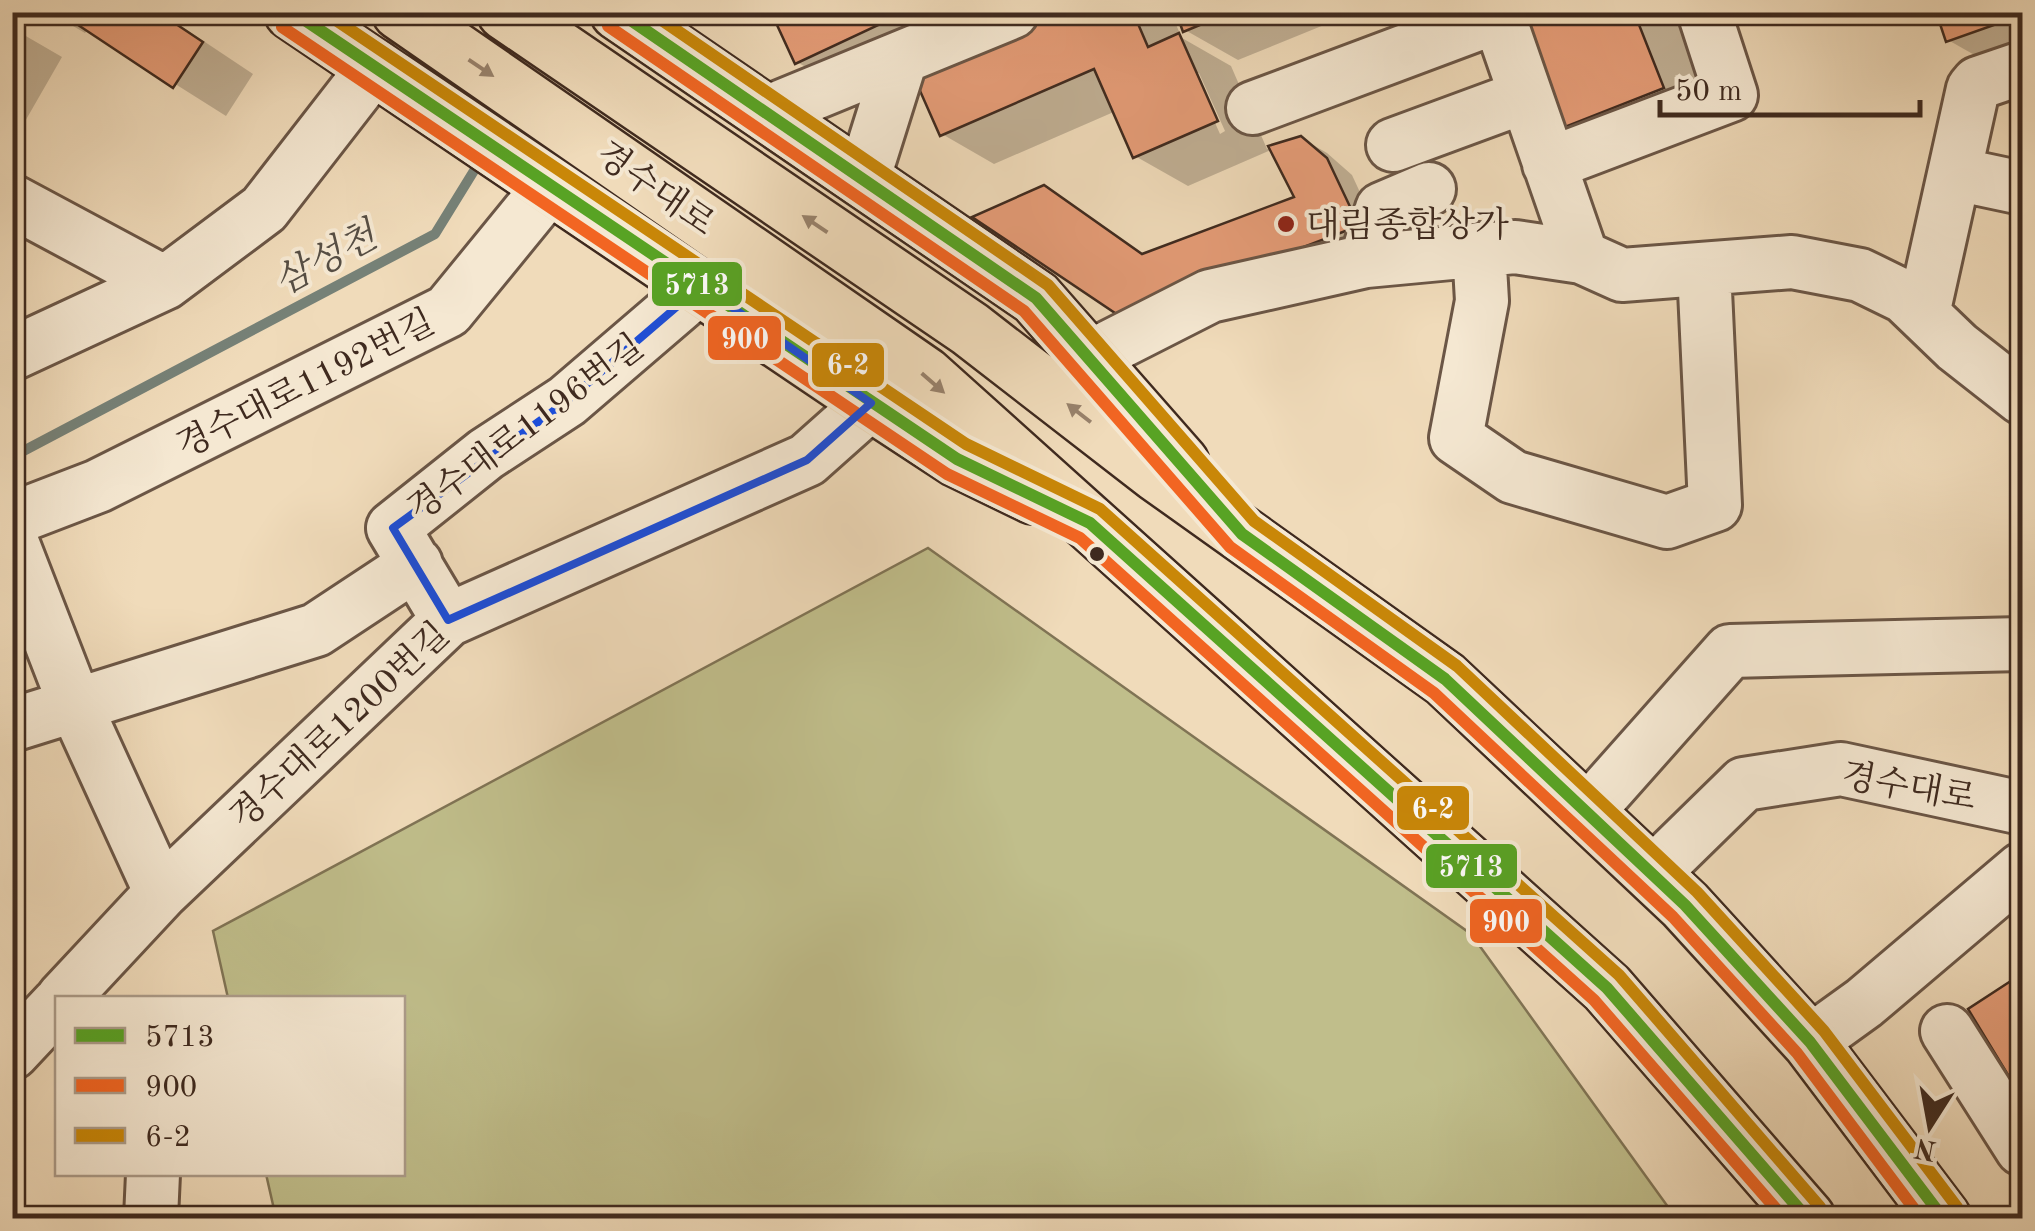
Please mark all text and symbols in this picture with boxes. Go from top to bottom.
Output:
scale bar [1660,55,1920,117]
one-way arrow [467,58,494,76]
text: 50 m [1675,77,1742,107]
street label: 경수대로 [589,134,722,243]
place label: 대림종합상가 [1306,205,1509,244]
water label: 삼성천 [267,213,386,303]
marker: 대림종합상가 [1275,213,1297,235]
one-way arrow [802,215,829,234]
line badge: 5713 [650,260,744,308]
text: 5713 [665,273,729,301]
street label: 경수대로1192번길 [170,302,441,465]
line badge: 900 [706,314,783,362]
street label: 경수대로1196번길 [401,327,650,528]
text: 900 [721,327,769,355]
line badge: 6-2 [810,341,886,389]
text: 6-2 [827,353,869,381]
one-way arrow [920,372,945,394]
one-way arrow [1066,404,1092,424]
unlabelled marker [1087,544,1107,564]
street label: 경수대로1200번길 [223,615,457,836]
street label: 경수대로 [1839,757,1979,817]
line badge: 6-2 [1395,784,1471,832]
text: 6-2 [1412,797,1454,825]
line badge: 5713 [1424,842,1519,890]
text: 5713 [1439,855,1503,883]
line badge: 900 [1468,897,1544,945]
text: 900 [1482,910,1530,938]
legend [55,996,405,1176]
text: 5713 [145,1023,215,1053]
text: 900 [145,1073,197,1103]
north arrow [1880,1076,1980,1176]
text: 6-2 [145,1123,191,1153]
text: N [1912,1132,1939,1163]

